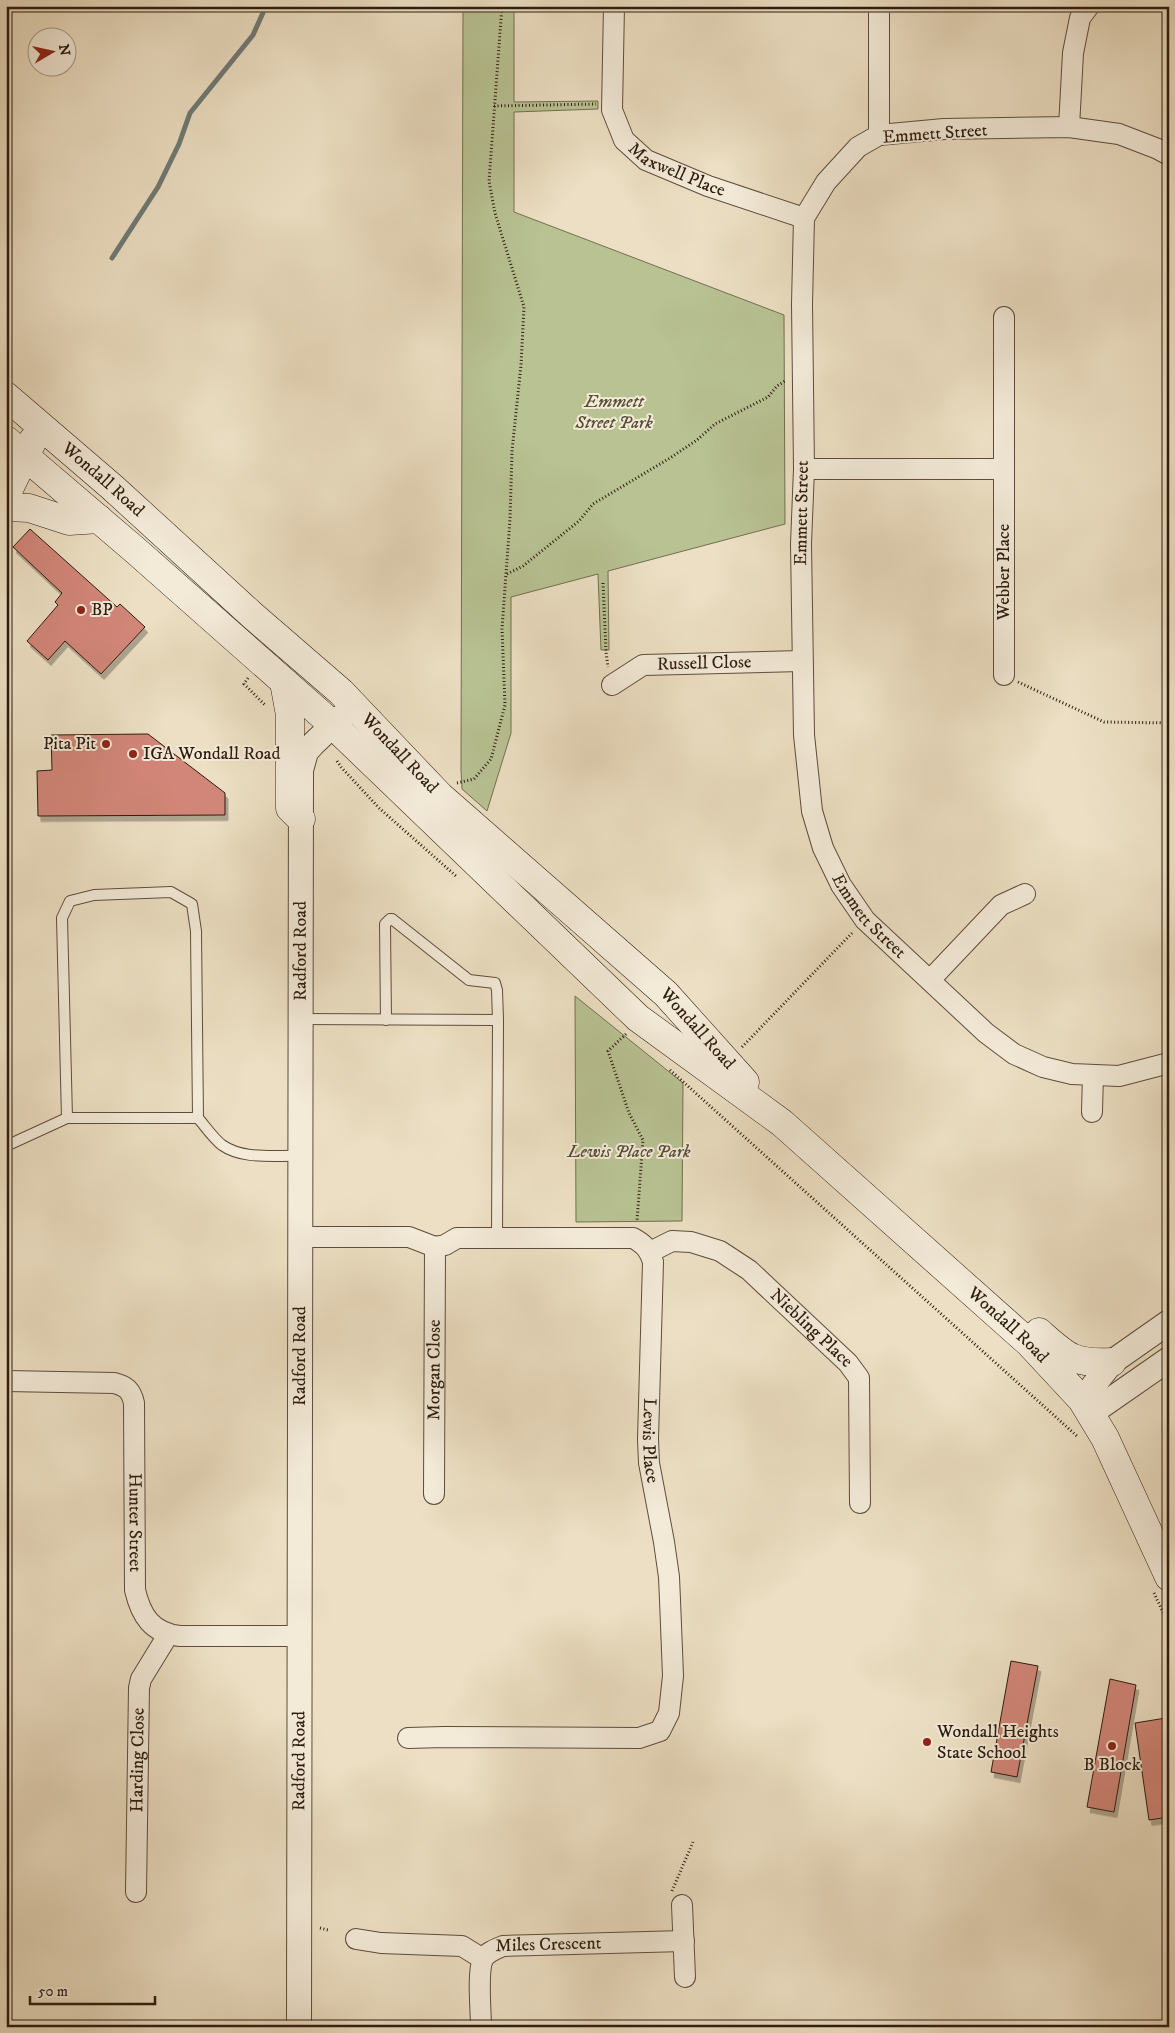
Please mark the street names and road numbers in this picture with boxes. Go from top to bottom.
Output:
street label: Emmett Street [882,119,988,149]
street label: Maxwell Place [623,138,728,202]
street label: Wondall Road [56,437,149,522]
street label: Emmett Street [790,460,814,566]
street label: Webber Place [993,524,1015,621]
street label: Russell Close [657,651,752,676]
street label: Wondall Road [356,708,443,798]
street label: Emmett Street [826,870,911,964]
street label: Radford Road [290,901,312,1001]
street label: Wondall Road [654,983,740,1074]
street label: Wondall Road [962,1282,1053,1368]
street label: Niebling Place [765,1284,857,1373]
street label: Radford Road [289,1306,311,1406]
street label: Morgan Close [423,1320,446,1420]
street label: Lewis Place [637,1398,664,1485]
street label: Hunter Street [123,1473,146,1573]
street label: Harding Close [126,1708,150,1812]
street label: Radford Road [288,1711,311,1811]
street label: Miles Crescent [495,1932,602,1957]

